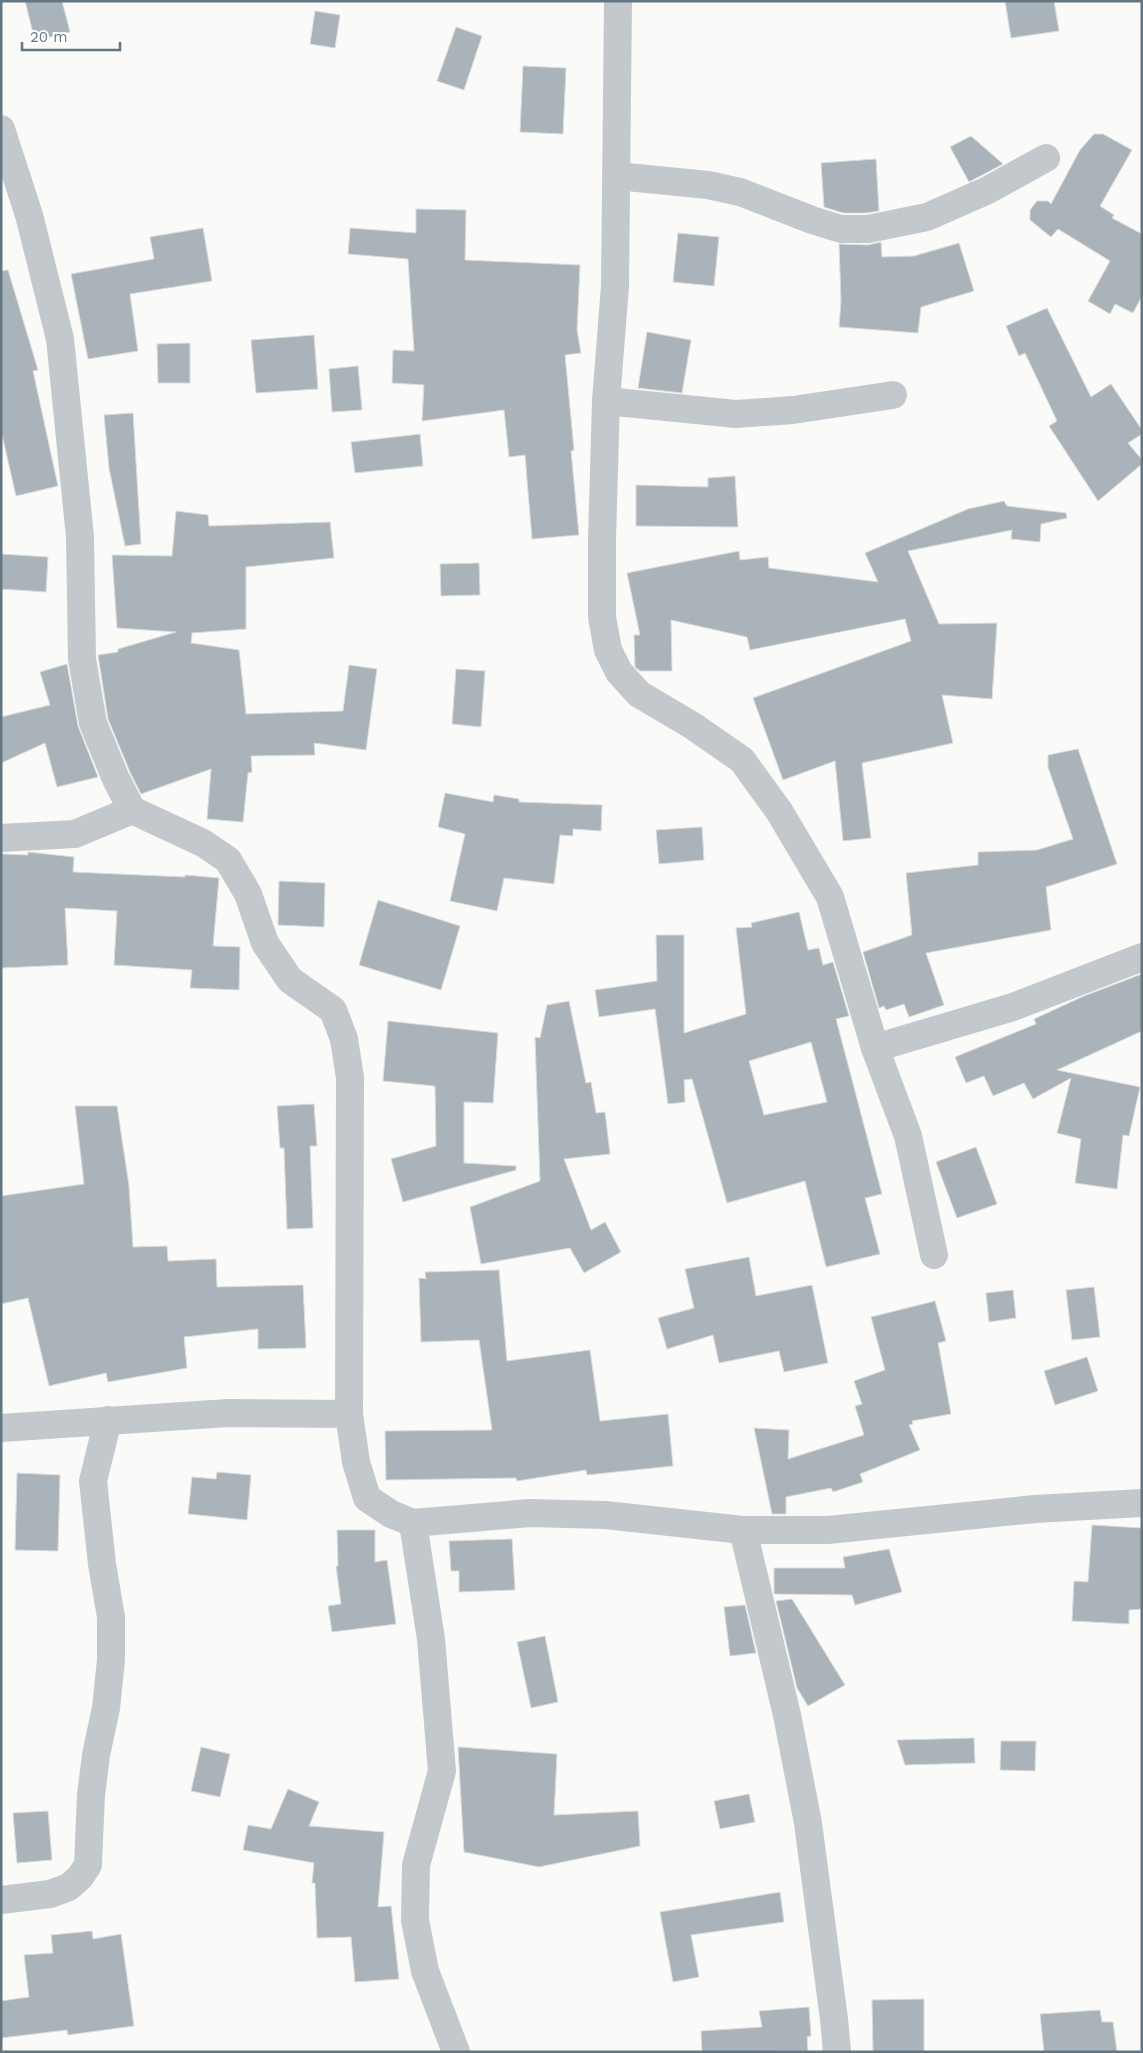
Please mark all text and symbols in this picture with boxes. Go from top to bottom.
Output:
scale bar [22,20,120,52]
text: 20 m [30,28,68,46]

